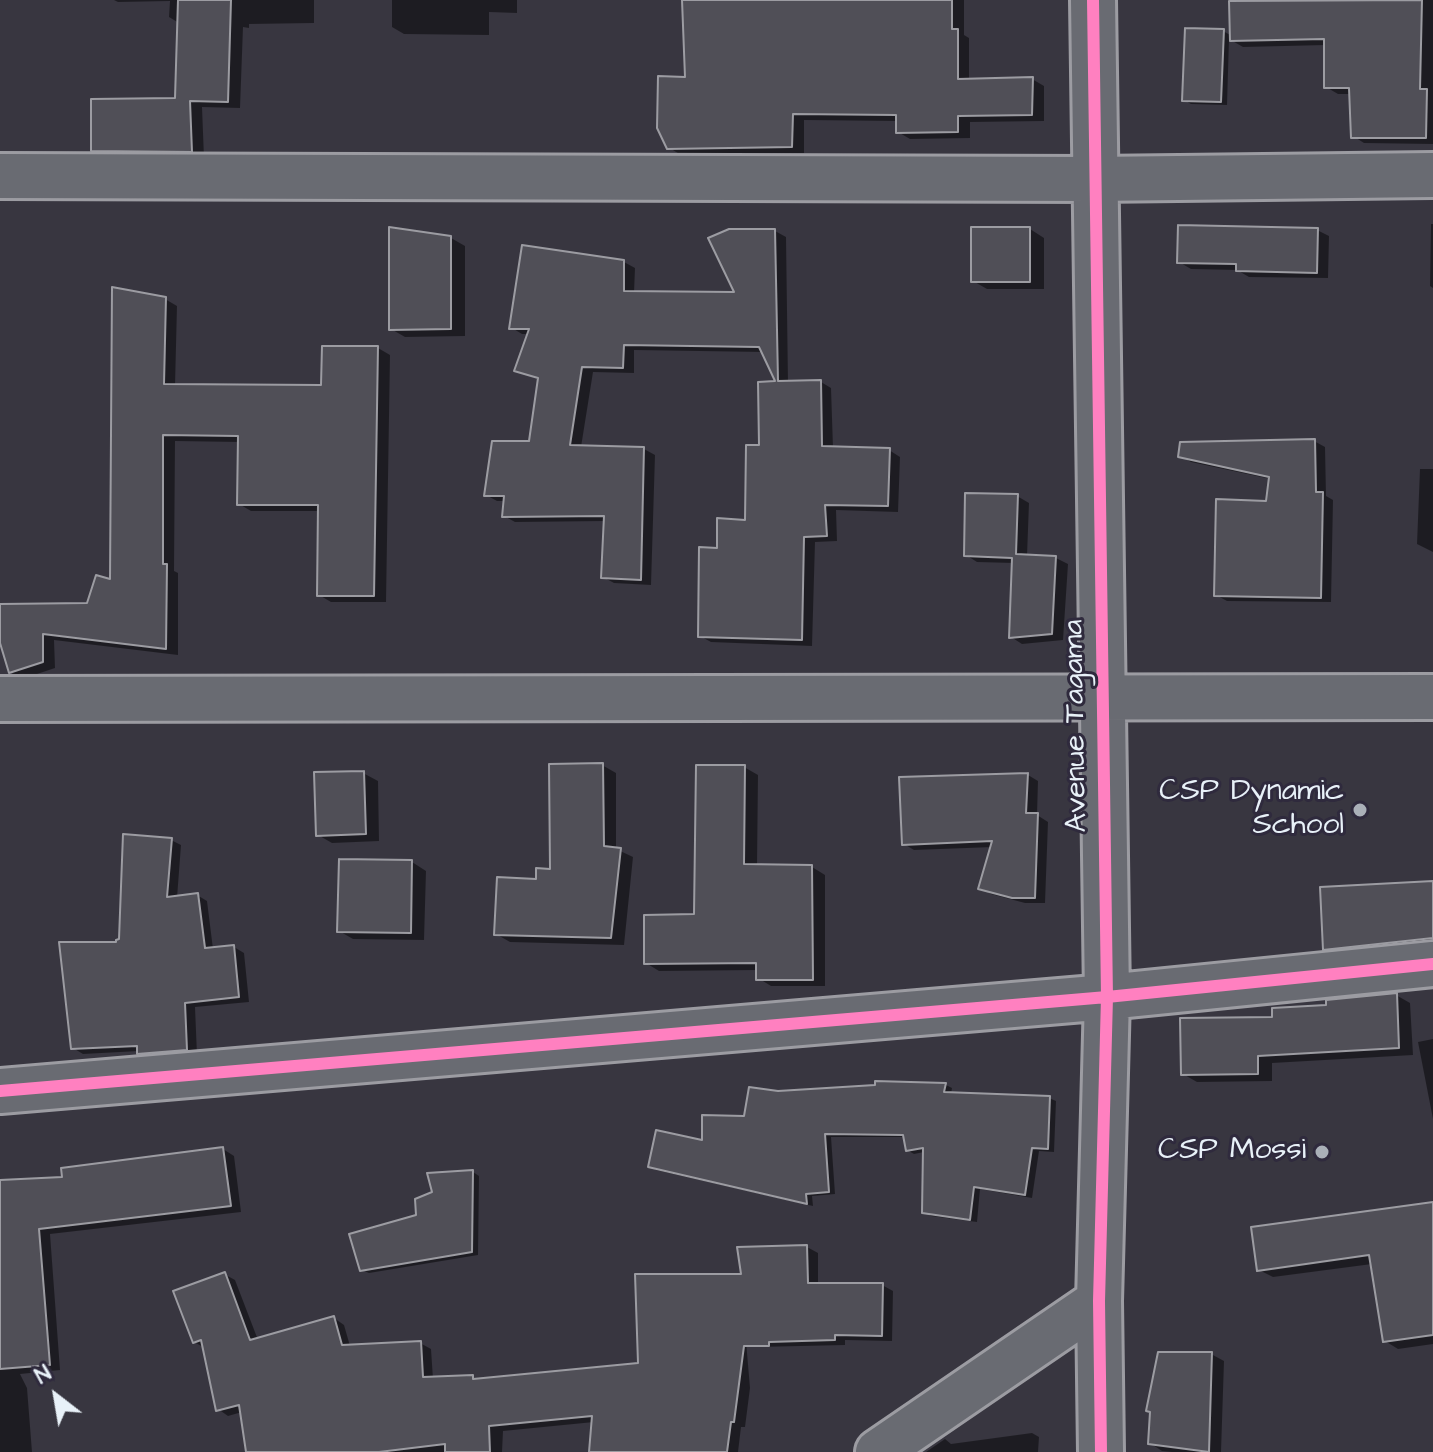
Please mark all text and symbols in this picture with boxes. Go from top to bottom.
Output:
street label: Avenue Tagama [1057,619,1097,833]
place label: CSP Dynamic School [1159,775,1344,846]
marker: CSP Dynamic School [1351,801,1369,819]
place label: CSP Mossi [1158,1134,1306,1170]
marker: CSP Mossi [1313,1143,1331,1161]
north arrow [16,1356,96,1436]
text: N [29,1358,57,1392]

